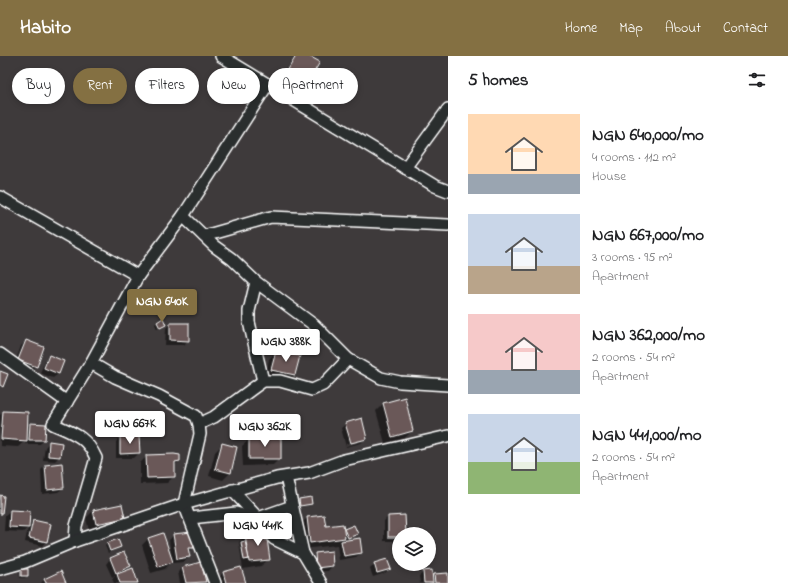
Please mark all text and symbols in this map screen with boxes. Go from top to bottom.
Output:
text: Habito [20,15,71,42]
text: Home [565,18,597,39]
text: Map [619,18,643,39]
text: About [665,18,701,39]
text: Contact [723,18,768,39]
chip: Buy [12,68,65,104]
chip: Rent [73,68,127,104]
chip: Filters [135,68,199,104]
chip: New [207,68,260,104]
chip: Apartment [268,68,358,104]
text: 5 homes [468,68,528,93]
icon: filters [746,69,768,91]
text: NGN 640,000/mo [592,123,704,148]
icon: home [500,130,548,178]
text: 4 rooms · 112 m² [592,148,676,167]
text: House [592,167,626,186]
text: NGN 667,000/mo [592,223,704,248]
icon: home [500,230,548,278]
text: 3 rooms · 95 m² [592,248,673,267]
text: Apartment [592,267,649,286]
pin: NGN 640K [121,289,203,323]
text: NGN 640K [136,292,188,311]
text: NGN 362,000/mo [592,323,705,348]
pin: NGN 388K [245,329,327,363]
icon: home [500,330,548,378]
text: NGN 388K [261,332,311,351]
text: 2 rooms · 54 m² [592,348,675,367]
text: Apartment [592,367,649,386]
pin: NGN 667K [89,411,171,445]
text: NGN 667K [104,414,156,433]
pin: NGN 362K [224,414,306,448]
text: NGN 362K [239,417,291,436]
text: NGN 441,000/mo [592,423,702,448]
icon: home [500,430,548,478]
text: 2 rooms · 54 m² [592,448,675,467]
text: Apartment [592,467,649,486]
pin: NGN 441K [217,513,299,547]
text: NGN 441K [233,516,283,535]
map controls [392,527,436,571]
button: layers [392,527,436,571]

